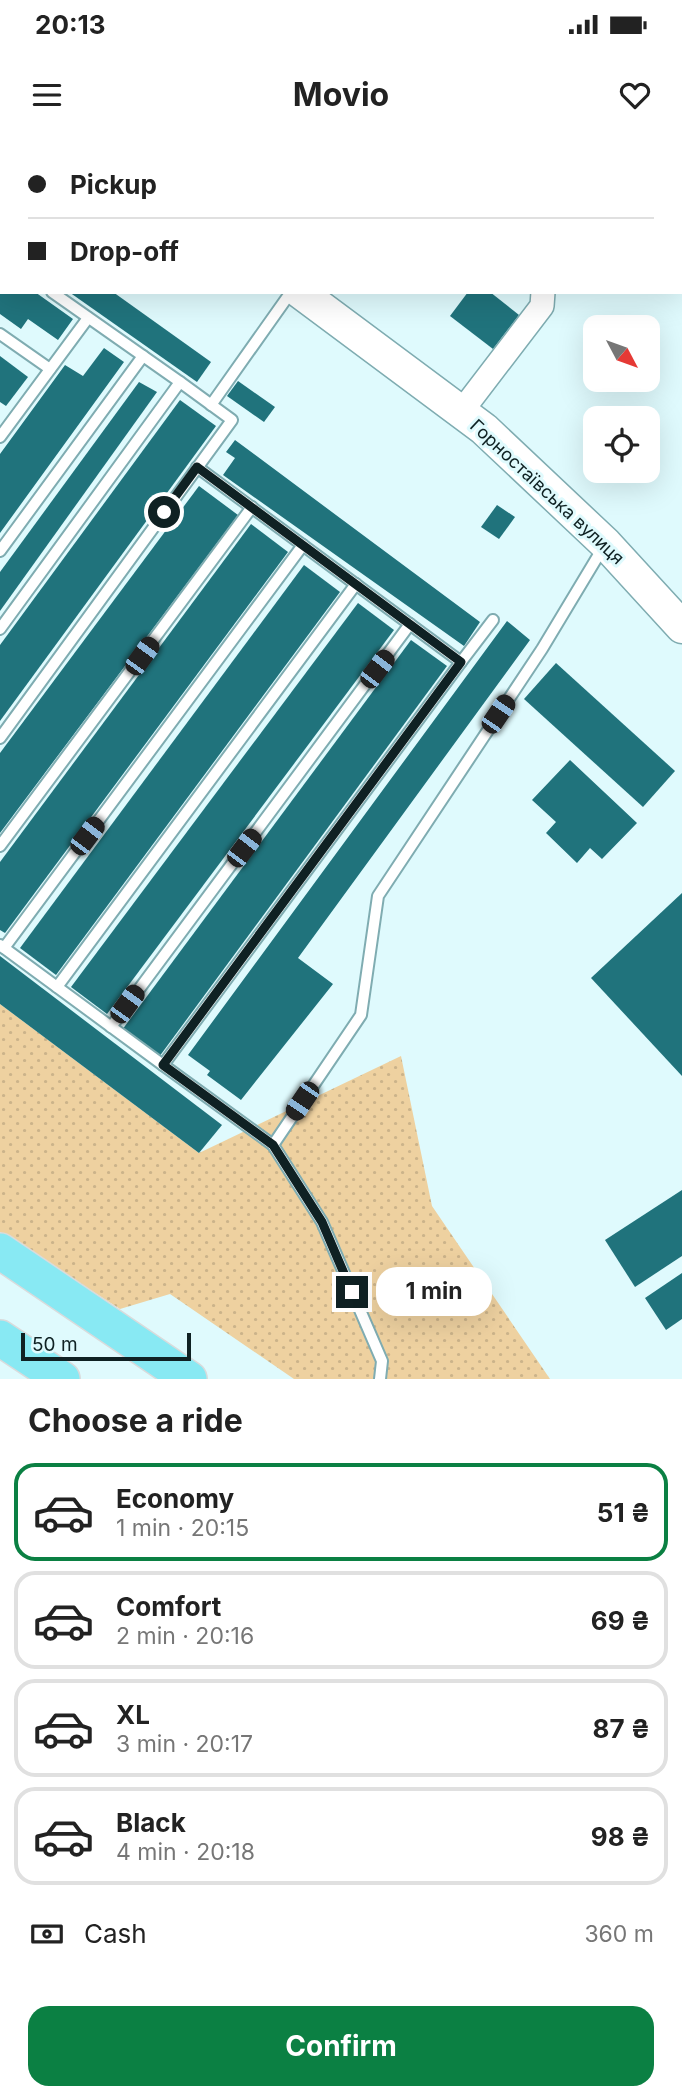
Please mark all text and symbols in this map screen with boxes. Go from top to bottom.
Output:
text: 20:13 [35,9,106,40]
text: Movio [293,75,389,114]
icon: menu [28,76,66,114]
icon: heart [616,76,654,114]
text: Pickup [70,169,157,200]
text: Drop-off [70,236,179,267]
north arrow [583,315,660,392]
map controls [583,315,660,483]
button: locate [583,406,660,483]
street label: Горностаївська вулиця [466,415,629,568]
route start [148,496,180,528]
car [122,633,163,679]
car [356,646,399,692]
car [478,691,519,737]
car [66,813,109,859]
car [223,825,266,871]
car [107,981,148,1027]
car [282,1078,323,1124]
callout: 1 min [376,1268,492,1316]
route end [336,1276,368,1308]
text: 1 min [406,1277,462,1305]
scale bar [21,1330,191,1362]
text: 50 m [32,1333,78,1356]
text: Choose a ride [28,1401,243,1440]
icon: car [32,1481,95,1544]
text: Economy [116,1483,234,1514]
text: 51 ₴ [597,1497,650,1528]
text: 1 min · 20:15 [116,1514,249,1542]
icon: car [32,1589,95,1652]
text: Comfort [116,1591,221,1622]
text: 69 ₴ [591,1605,650,1636]
text: 2 min · 20:16 [116,1622,254,1650]
icon: car [32,1697,95,1760]
text: XL [116,1699,150,1730]
text: 87 ₴ [593,1713,650,1744]
text: 3 min · 20:17 [116,1730,253,1758]
icon: car [32,1805,95,1868]
text: Black [116,1807,186,1838]
text: 98 ₴ [591,1821,650,1852]
text: 4 min · 20:18 [116,1838,255,1866]
icon: cash [28,1915,66,1953]
text: Cash [84,1918,147,1949]
text: 360 m [584,1920,654,1948]
button: Confirm [28,2006,654,2086]

